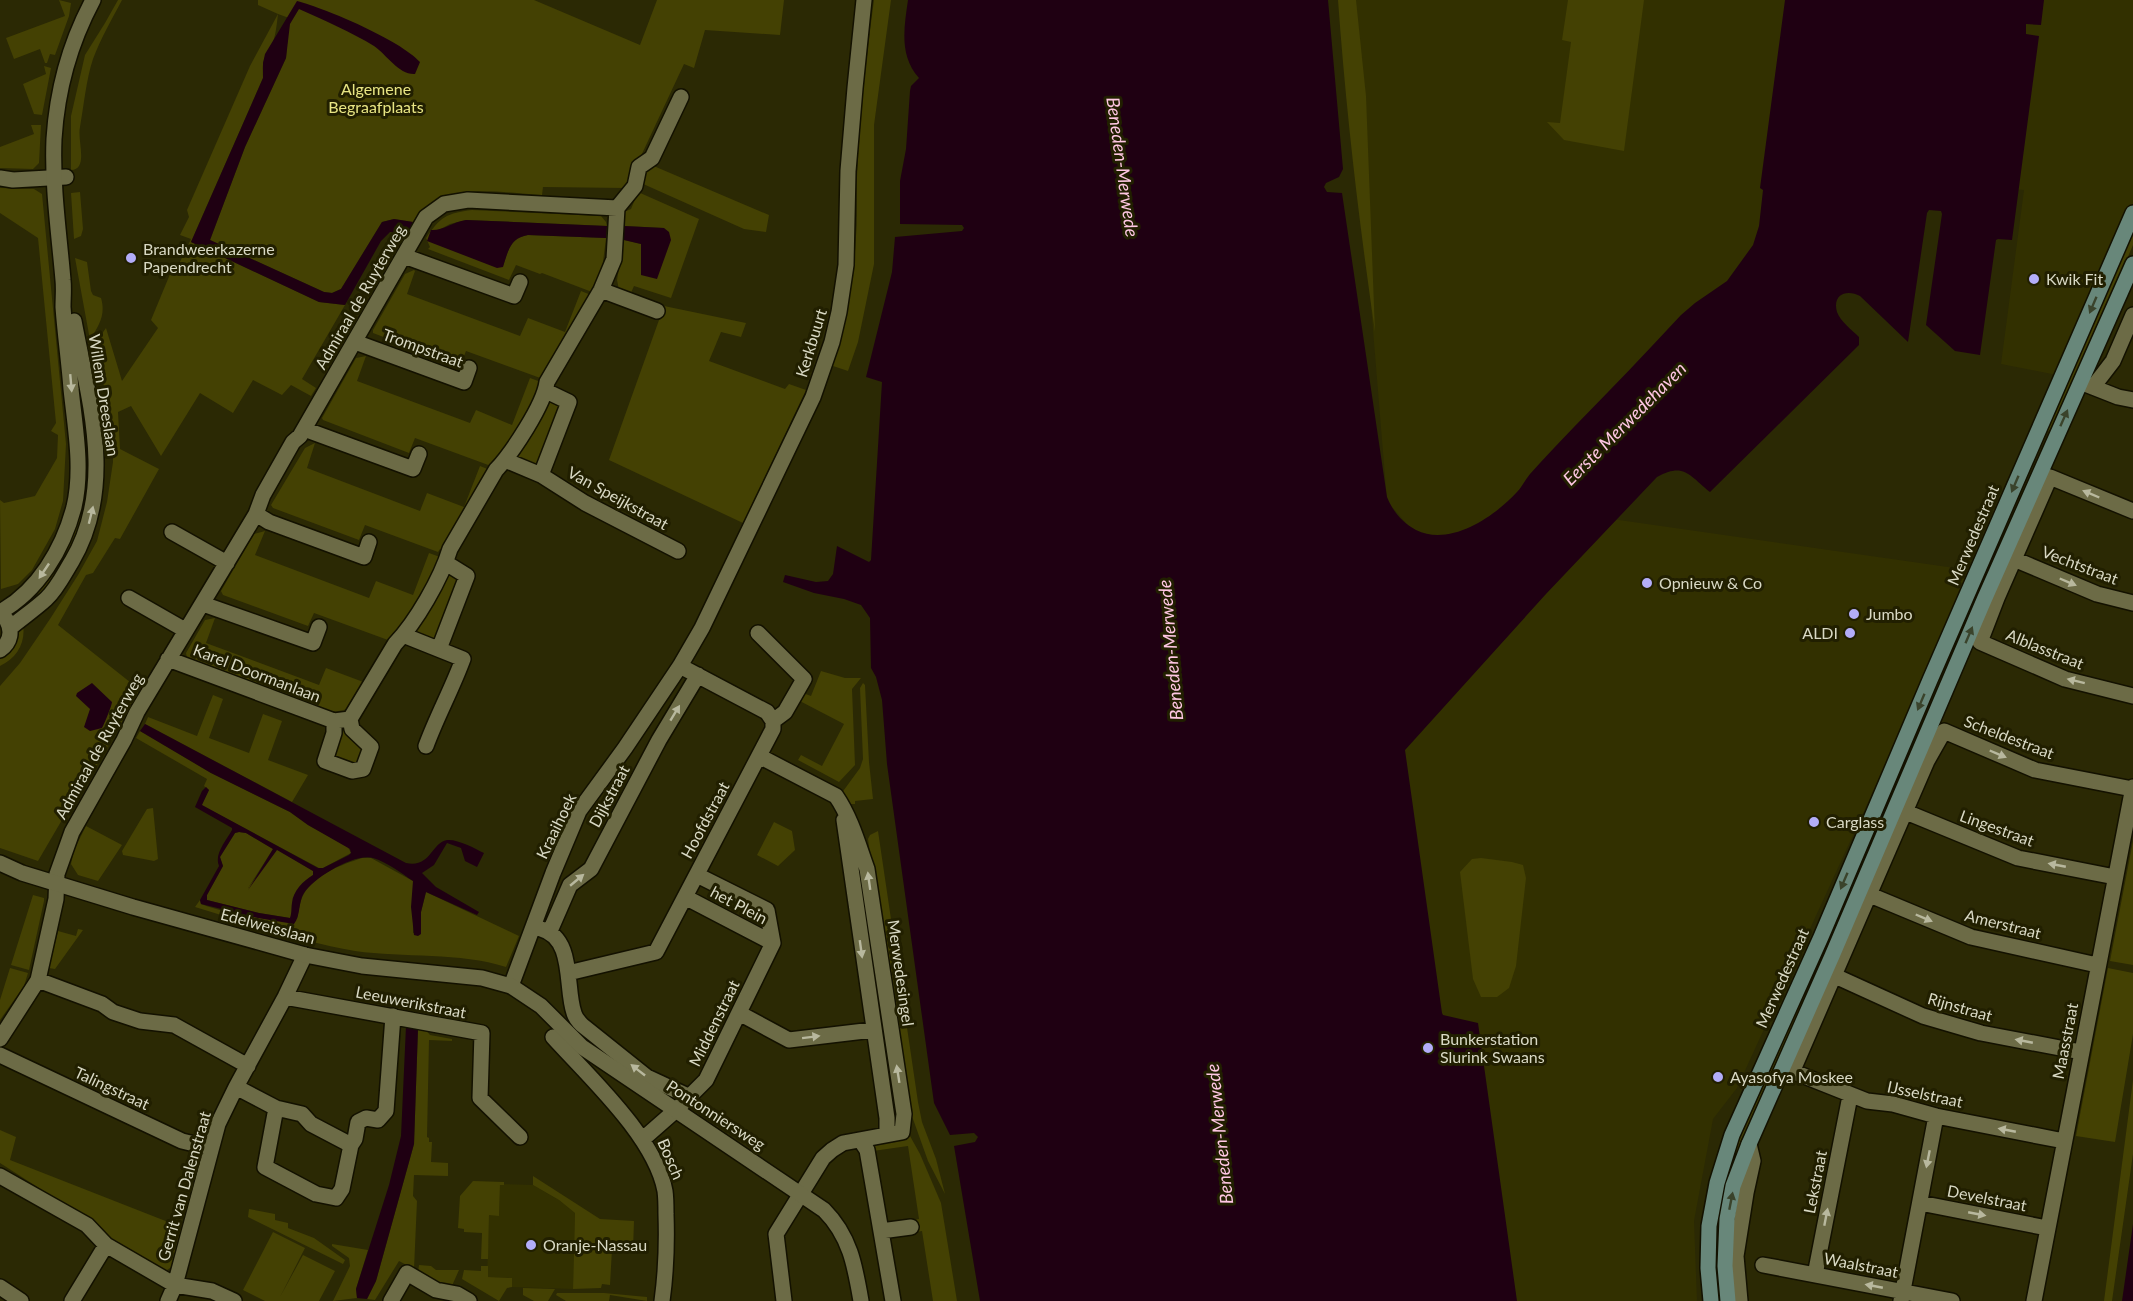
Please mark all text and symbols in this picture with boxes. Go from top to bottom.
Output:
park label: Algemene Begraafplaats [328,79,424,116]
water label: Beneden-Merwede [1102,95,1144,238]
street label: Admiraal de Ruyterweg [310,221,409,372]
place label: Brandweerkazerne Papendrecht [143,239,275,276]
marker: Brandweerkazerne Papendrecht [124,251,138,265]
place label: Kwik Fit [2046,269,2103,288]
marker: Kwik Fit [2027,272,2041,286]
one-way arrow [2088,297,2098,315]
street label: Kerkbuurt [791,306,830,379]
street label: Trompstraat [380,324,466,371]
street label: Willem Dreeslaan [85,332,124,457]
water label: Eerste Merwedehaven [1558,357,1690,489]
one-way arrow [66,374,76,393]
one-way arrow [2060,409,2069,426]
street label: Van Speijkstraat [565,462,672,533]
one-way arrow [2010,476,2020,494]
street label: Merwedestraat [1943,482,2002,588]
one-way arrow [2082,489,2100,499]
one-way arrow [86,505,96,524]
street label: Vechtstraat [2039,541,2121,588]
one-way arrow [39,563,50,579]
place label: Opnieuw & Co [1659,573,1762,592]
marker: Opnieuw & Co [1640,576,1654,590]
one-way arrow [2060,577,2078,587]
water label: Beneden-Merwede [1153,579,1187,721]
place label: Jumbo [1866,604,1913,623]
marker: Jumbo [1847,607,1861,621]
place label: ALDI [1802,623,1838,642]
street label: Alblasstraat [2004,624,2087,673]
one-way arrow [1964,625,1974,643]
marker: ALDI [1843,626,1857,640]
street label: Karel Doormanlaan [191,639,324,706]
street label: Admiraal de Ruyterweg [51,670,147,822]
one-way arrow [2067,676,2085,686]
one-way arrow [1916,693,1926,711]
one-way arrow [669,705,680,721]
street label: Scheldestraat [1962,711,2057,762]
one-way arrow [1989,749,2007,759]
street label: Dijkstraat [584,761,633,830]
street label: Hoofdstraat [676,778,733,861]
street label: Kraaihoek [532,789,580,862]
street label: Lingestraat [1957,805,2037,850]
place label: Carglass [1826,812,1884,831]
marker: Carglass [1807,815,1821,829]
one-way arrow [2048,860,2067,869]
one-way arrow [864,871,873,890]
one-way arrow [1839,872,1848,890]
one-way arrow [569,874,585,887]
street label: het Plein [708,882,771,927]
street label: Edelweisslaan [219,904,318,947]
street label: Amerstraat [1963,905,2044,942]
one-way arrow [1915,913,1933,923]
street label: Merwedesingel [885,918,918,1027]
street label: Merwedestraat [1751,925,1812,1031]
one-way arrow [857,939,866,958]
street label: Middenstraat [684,976,743,1069]
street label: Leeuwerikstraat [354,981,468,1022]
street label: Rijnstraat [1926,988,1995,1025]
street label: Maasstraat [2048,1001,2081,1081]
place label: Bunkerstation Slurink Swaans [1440,1029,1545,1066]
one-way arrow [802,1032,821,1042]
one-way arrow [2014,1036,2033,1045]
marker: Bunkerstation Slurink Swaans [1421,1041,1435,1055]
street label: Talingstraat [72,1062,153,1113]
water label: Beneden-Merwede [1201,1063,1237,1205]
one-way arrow [893,1064,902,1083]
one-way arrow [631,1065,646,1077]
place label: Ayasofya Moskee [1730,1067,1853,1086]
marker: Ayasofya Moskee [1711,1070,1725,1084]
street label: Pontonniersweg [663,1076,769,1154]
street label: IJsselstraat [1886,1076,1965,1111]
street label: Gerrit van Dalenstraat [153,1109,214,1263]
one-way arrow [1997,1125,2016,1134]
street label: Bosch [654,1135,689,1182]
street label: Lekstraat [1799,1148,1830,1215]
one-way arrow [1923,1150,1932,1169]
street label: Develstraat [1946,1181,2029,1215]
one-way arrow [1727,1191,1736,1210]
one-way arrow [1822,1208,1831,1227]
one-way arrow [1968,1210,1987,1219]
place label: Oranje-Nassau [543,1235,647,1254]
marker: Oranje-Nassau [524,1238,538,1252]
street label: Waalstraat [1822,1248,1900,1281]
one-way arrow [1864,1281,1883,1290]

